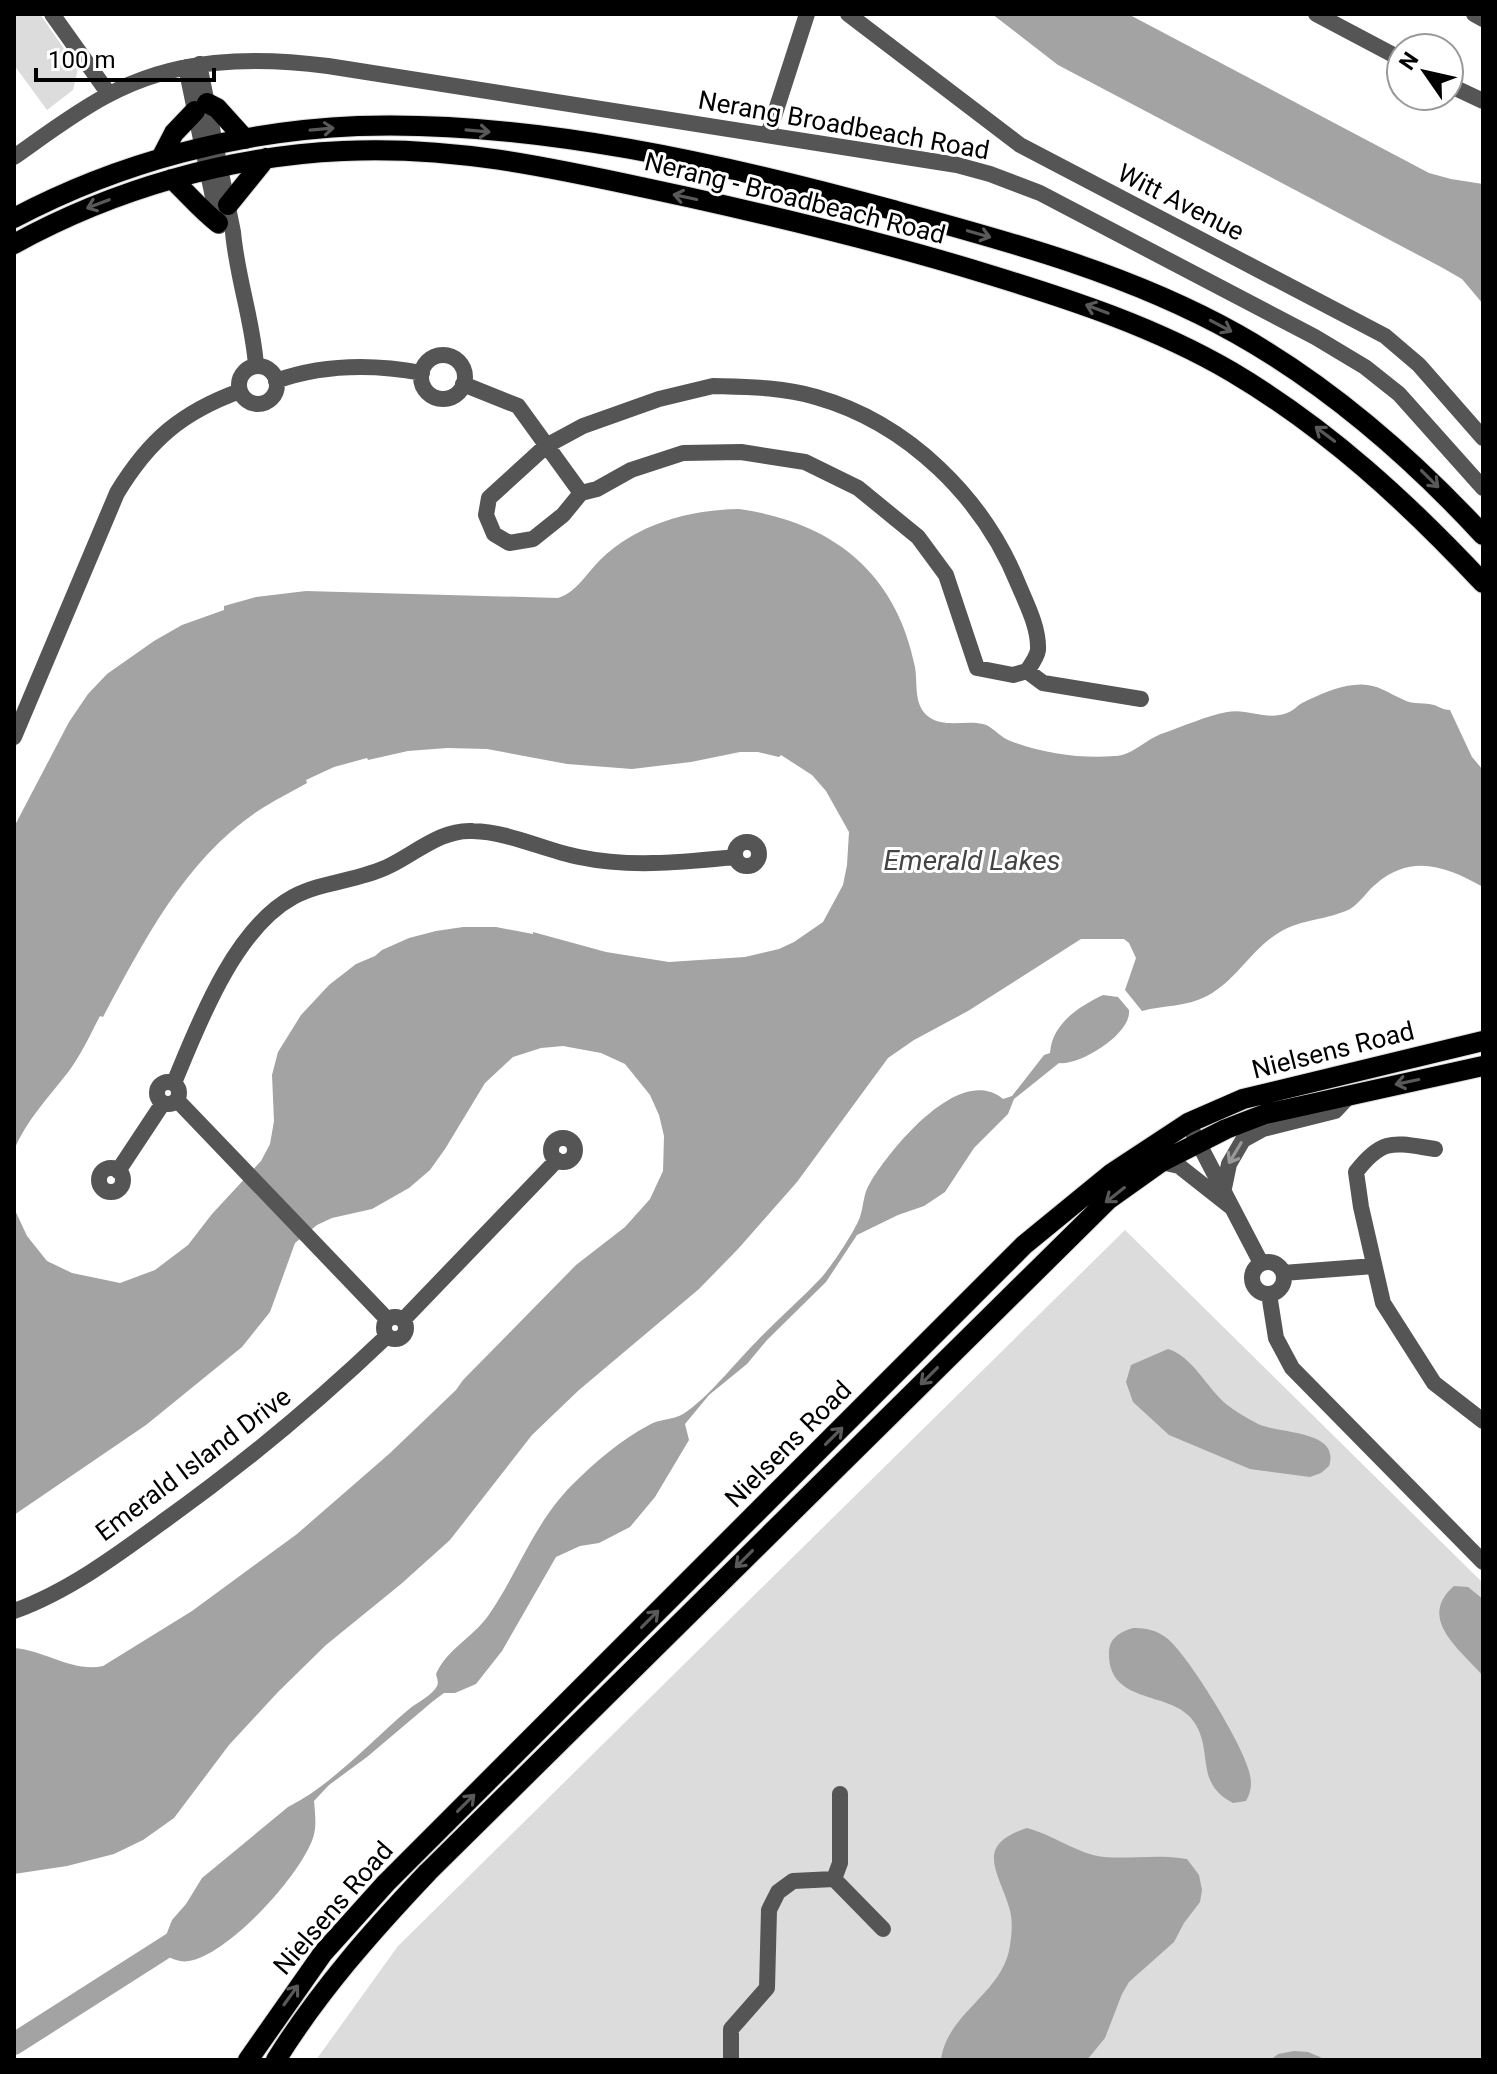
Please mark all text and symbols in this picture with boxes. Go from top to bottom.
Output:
scale bar [36,32,214,82]
north arrow [1385,32,1465,112]
text: 100 m [48,46,115,74]
text: N [1394,48,1424,75]
street label: Nerang Broadbeach Road [696,85,992,165]
one-way arrow [308,121,335,136]
one-way arrow [464,123,491,138]
street label: Nerang - Broadbeach Road [642,146,948,250]
street label: Witt Avenue [1113,157,1249,247]
one-way arrow [672,189,698,204]
one-way arrow [86,198,111,212]
one-way arrow [965,227,991,242]
one-way arrow [1085,301,1110,316]
one-way arrow [1209,319,1233,335]
one-way arrow [1314,425,1336,442]
one-way arrow [1420,469,1439,488]
water label: Emerald Lakes [883,844,1061,877]
street label: Nielsens Road [1249,1015,1417,1085]
one-way arrow [1394,1076,1420,1091]
one-way arrow [1227,1141,1243,1164]
one-way arrow [1105,1186,1126,1203]
one-way arrow [920,1366,939,1385]
street label: Nielsens Road [719,1375,857,1513]
street label: Emerald Island Drive [90,1381,296,1547]
one-way arrow [824,1427,843,1446]
one-way arrow [735,1549,754,1568]
one-way arrow [640,1610,660,1629]
one-way arrow [456,1794,475,1813]
street label: Nielsens Road [267,1835,399,1981]
one-way arrow [282,1985,299,2006]

